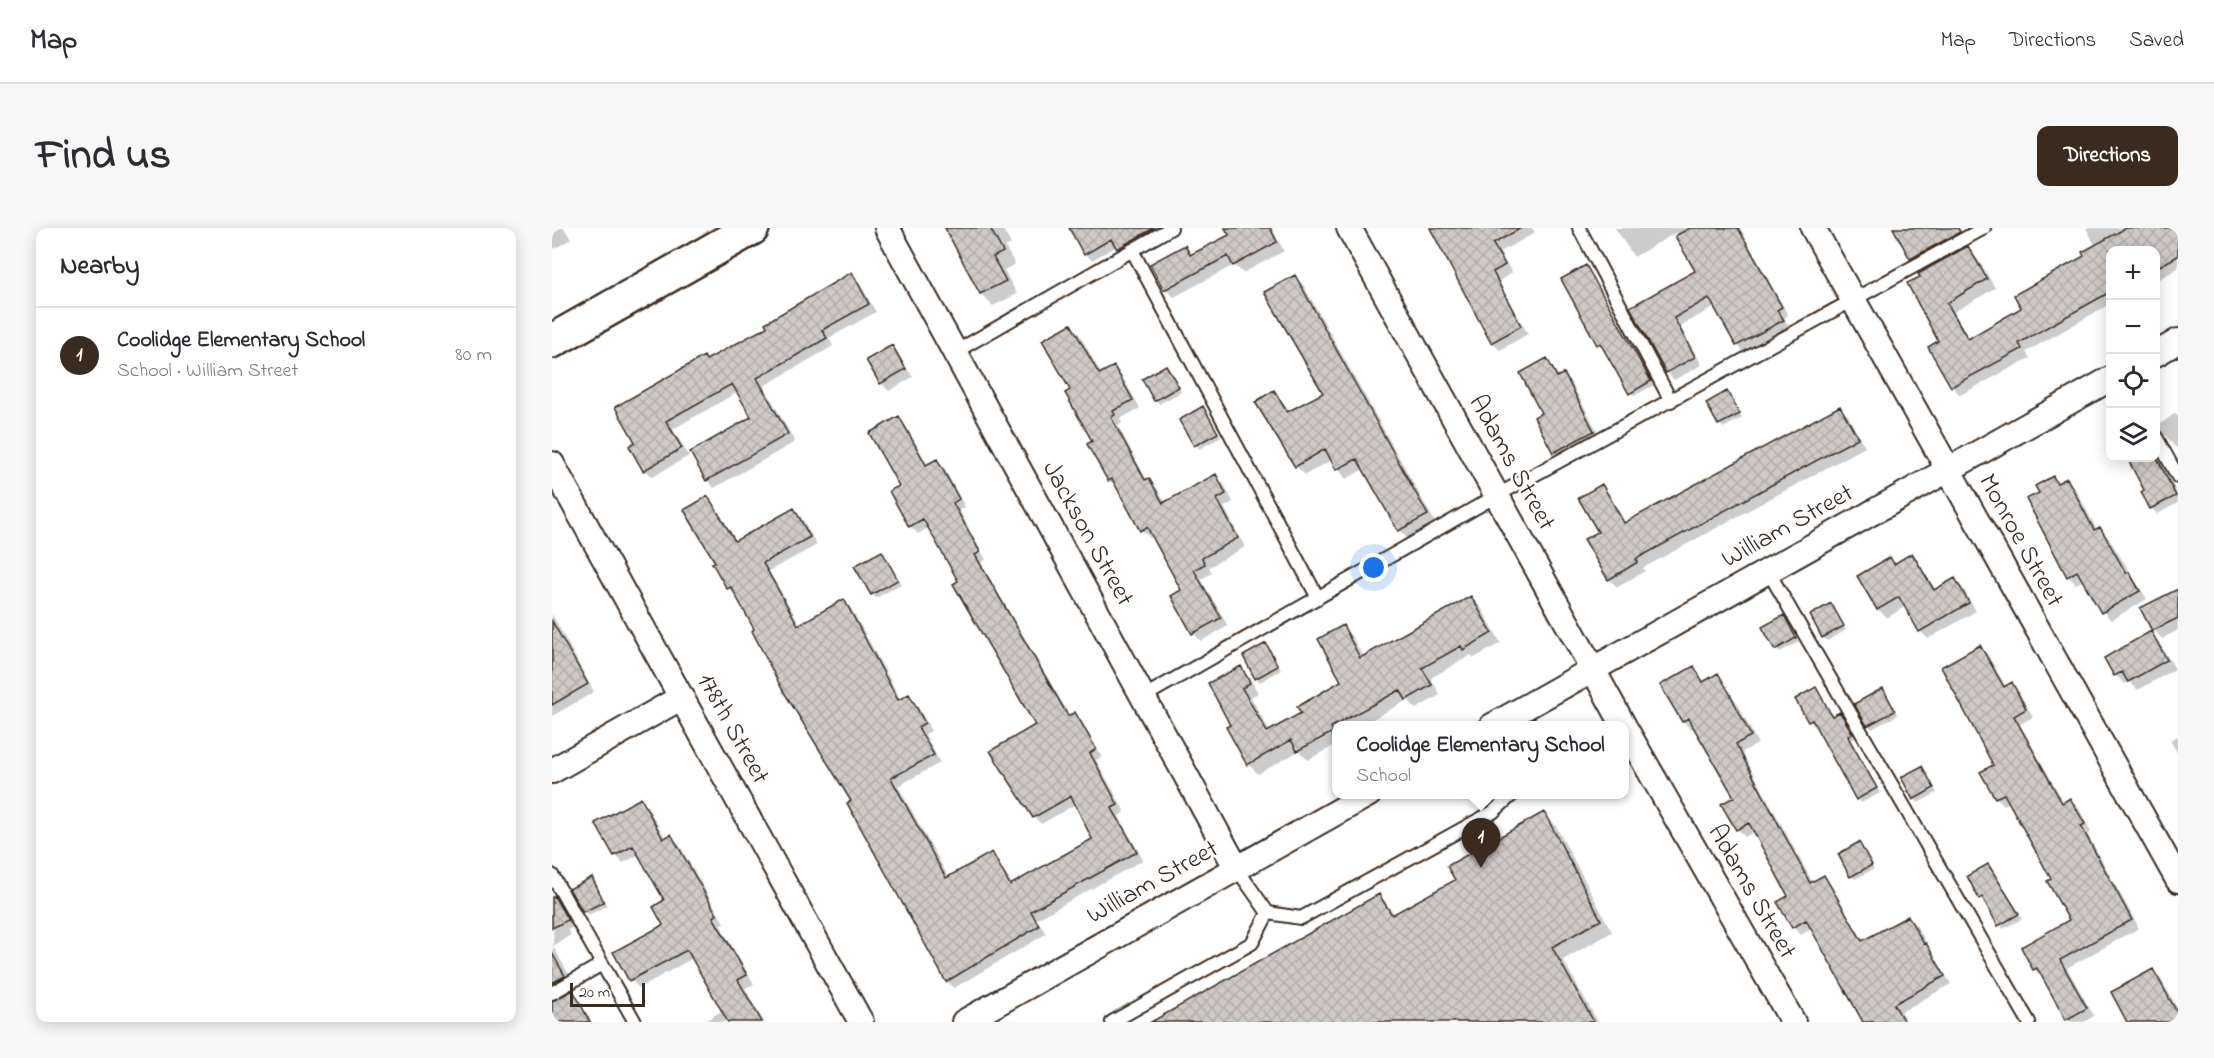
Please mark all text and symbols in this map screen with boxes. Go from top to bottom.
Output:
text: Map [30,21,77,62]
text: Map [1940,26,1976,56]
text: Directions [2009,26,2096,56]
text: Saved [2129,26,2184,56]
text: Find us [36,126,171,187]
button: Directions [2037,126,2178,186]
map controls [2106,246,2160,462]
button: + [2106,246,2160,300]
text: Nearby [60,248,139,286]
button: − [2106,300,2160,354]
text: Coolidge Elementary School [117,325,365,357]
text: 1 [76,341,83,370]
text: 80 m [455,341,492,370]
button: locate [2106,354,2160,408]
text: School · William Street [117,357,298,386]
street label: Adams Street [1458,388,1564,538]
button: layers [2106,408,2160,462]
street label: Jackson Street [1031,454,1143,614]
street label: Monroe Street [1968,467,2072,615]
street label: William Street [1715,475,1861,579]
your location [1359,553,1388,582]
street label: 178th Street [686,667,778,792]
popup [1332,721,1629,799]
text: Coolidge Elementary School [1356,730,1605,762]
text: School [1356,762,1411,791]
pin: 1 [1462,818,1500,868]
street label: Adams Street [1697,818,1805,967]
street label: William Street [1080,831,1226,935]
scale bar [570,980,645,1008]
text: 20 m [579,981,610,1005]

